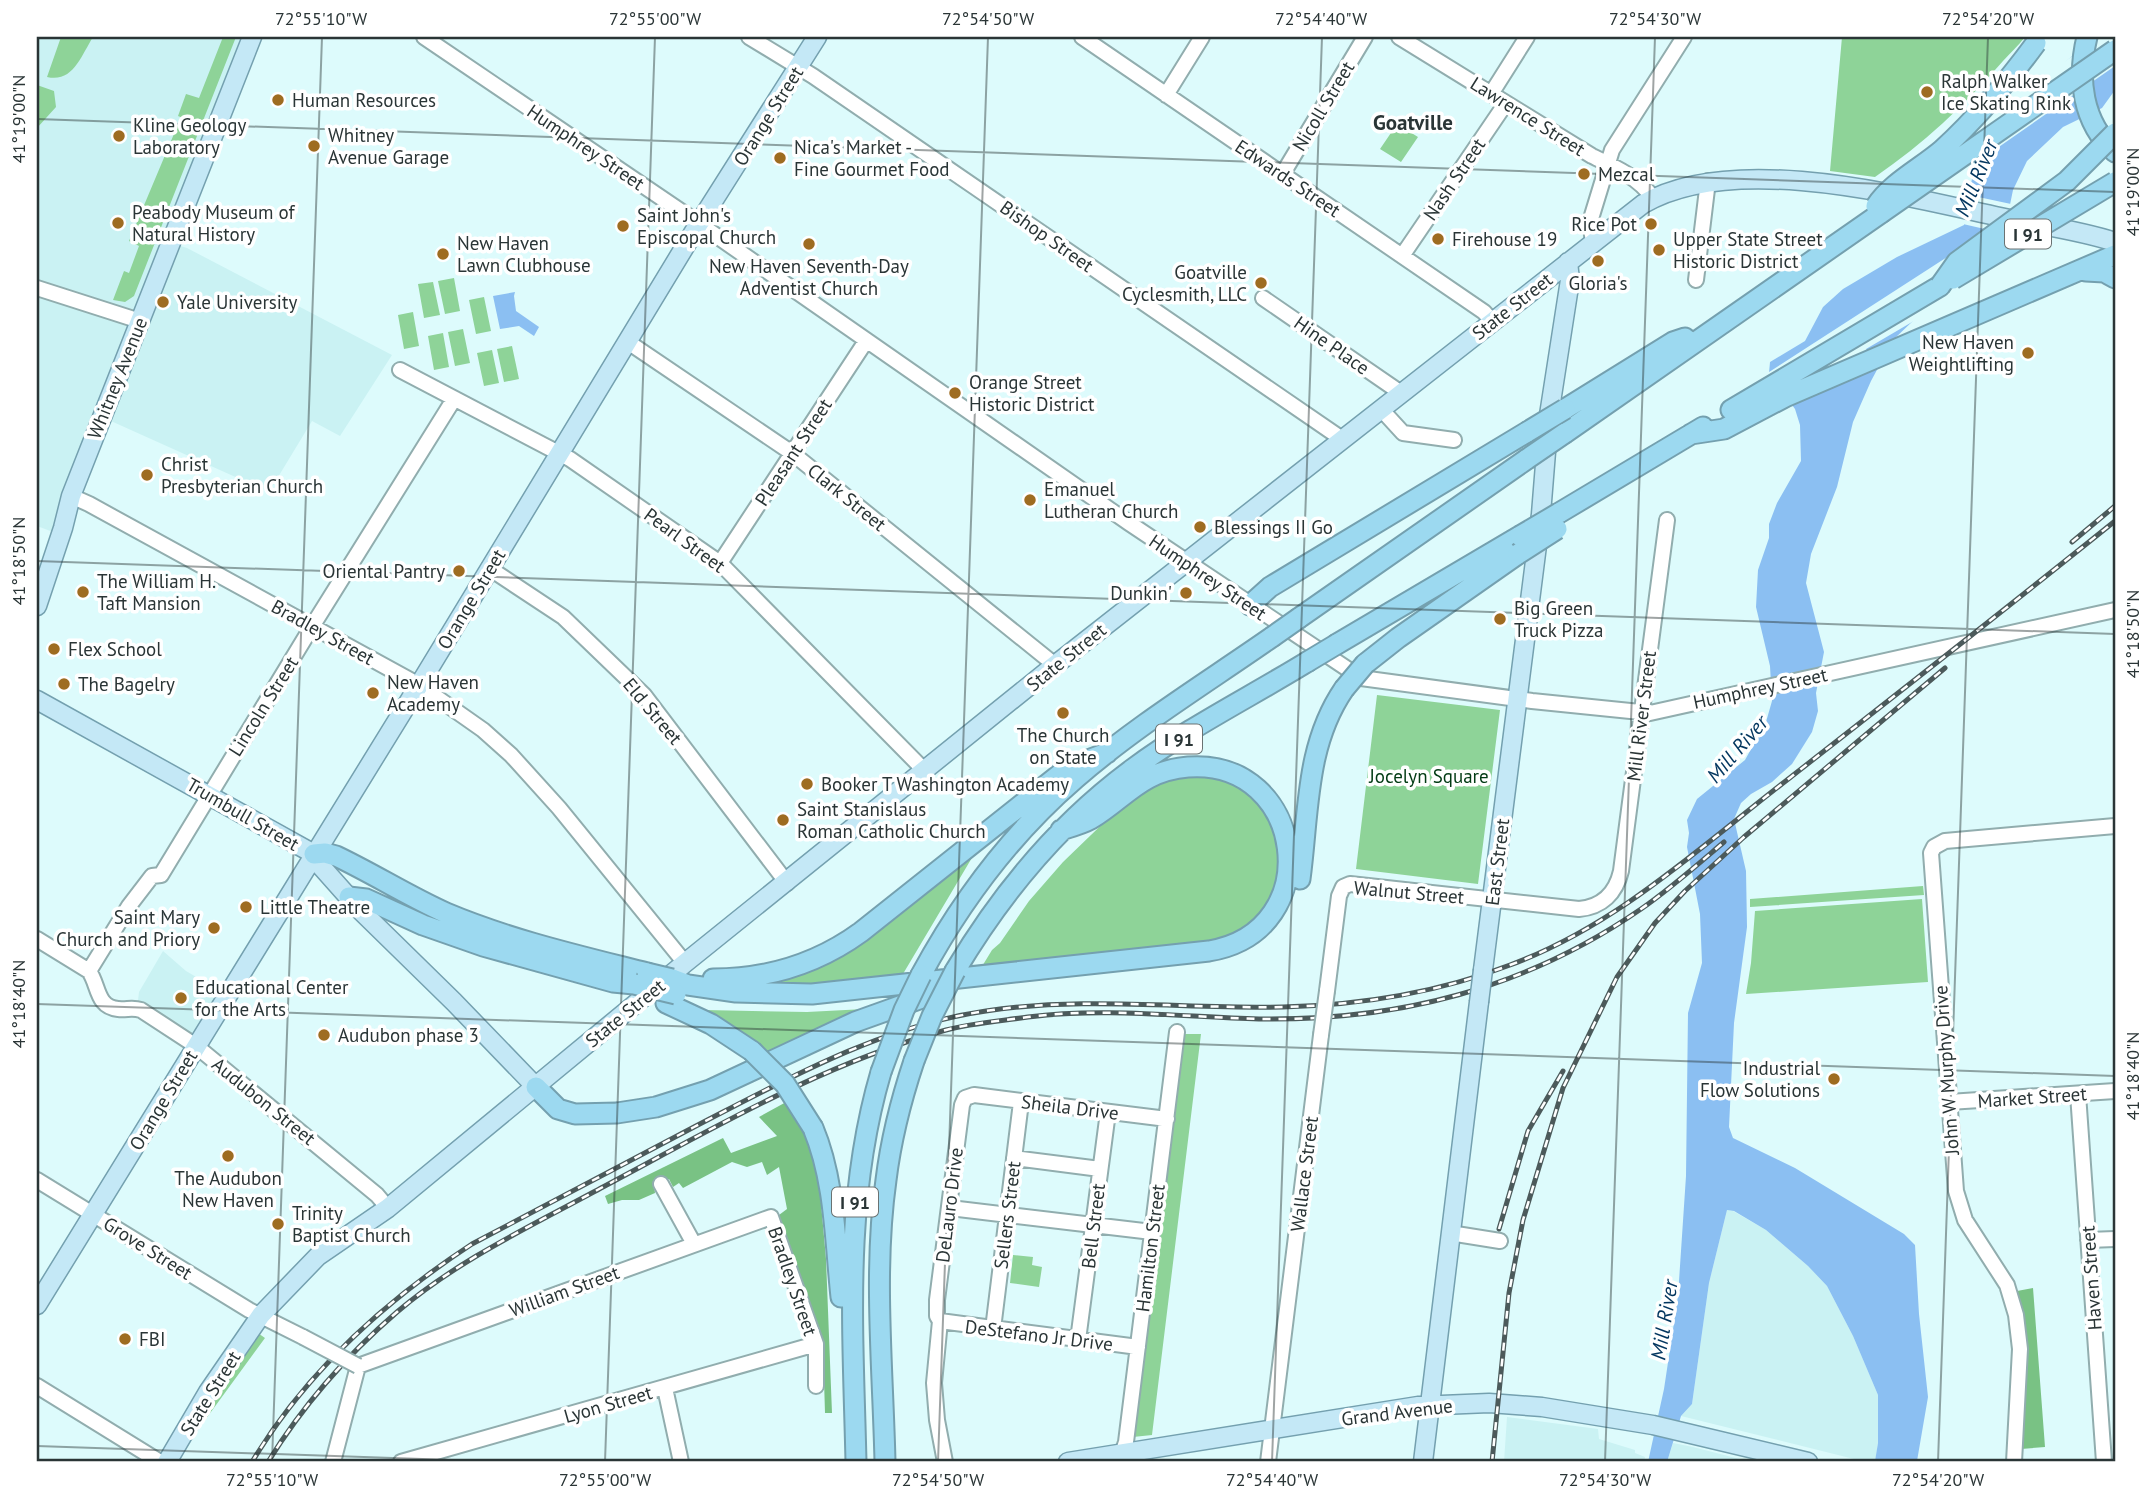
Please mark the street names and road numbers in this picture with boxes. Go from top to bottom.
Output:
street label: Nicoll Street [1287,56,1360,155]
street label: Orange Street [728,61,808,170]
street label: Lawrence Street [1466,71,1590,161]
street label: Humphrey Street [523,99,650,195]
street label: Nash Street [1418,133,1491,225]
street label: Edwards Street [1231,134,1346,222]
street label: Bishop Street [996,195,1099,277]
road number: I 91 [2005,220,2051,248]
street label: State Street [1467,267,1557,345]
street label: Hine Place [1290,310,1374,380]
street label: Whitney Avenue [82,314,152,442]
street label: Pleasant Street [749,393,837,510]
street label: Clark Street [803,458,892,536]
street label: Pearl Street [640,502,731,578]
street label: Humphrey Street [1145,529,1272,625]
street label: Orange Street [432,544,511,653]
street label: Bradley Street [267,594,379,670]
street label: State Street [1021,617,1111,696]
street label: Mill River Street [1621,649,1661,783]
street label: Lincoln Street [223,651,303,760]
street label: Humphrey Street [1691,662,1830,714]
street label: Eld Street [618,673,688,750]
road number: I 91 [1156,724,1202,754]
street label: Trumbull Street [182,772,304,856]
street label: East Street [1480,816,1514,907]
street label: Walnut Street [1353,875,1466,909]
street label: State Street [580,973,670,1052]
street label: John W Murphy Drive [1928,984,1964,1157]
street label: Orange Street [124,1045,203,1154]
street label: Audubon Street [207,1052,321,1150]
street label: Market Street [1977,1081,2088,1113]
street label: Sheila Drive [1020,1089,1120,1125]
street label: Wallace Street [1285,1114,1323,1233]
street label: DeLauro Drive [930,1146,968,1264]
street label: Sellers Street [988,1159,1026,1270]
street label: Bell Street [1076,1182,1110,1270]
street label: Hamilton Street [1130,1182,1170,1313]
road number: I 91 [832,1188,878,1217]
street label: Grove Street [99,1211,197,1285]
street label: Bradley Street [763,1223,823,1339]
street label: Haven Street [2075,1224,2107,1331]
street label: William Street [506,1260,623,1322]
street label: DeStefano Jr Drive [964,1314,1114,1356]
street label: State Street [175,1346,246,1440]
street label: Lyon Street [561,1380,655,1428]
street label: Grand Avenue [1340,1393,1454,1431]

